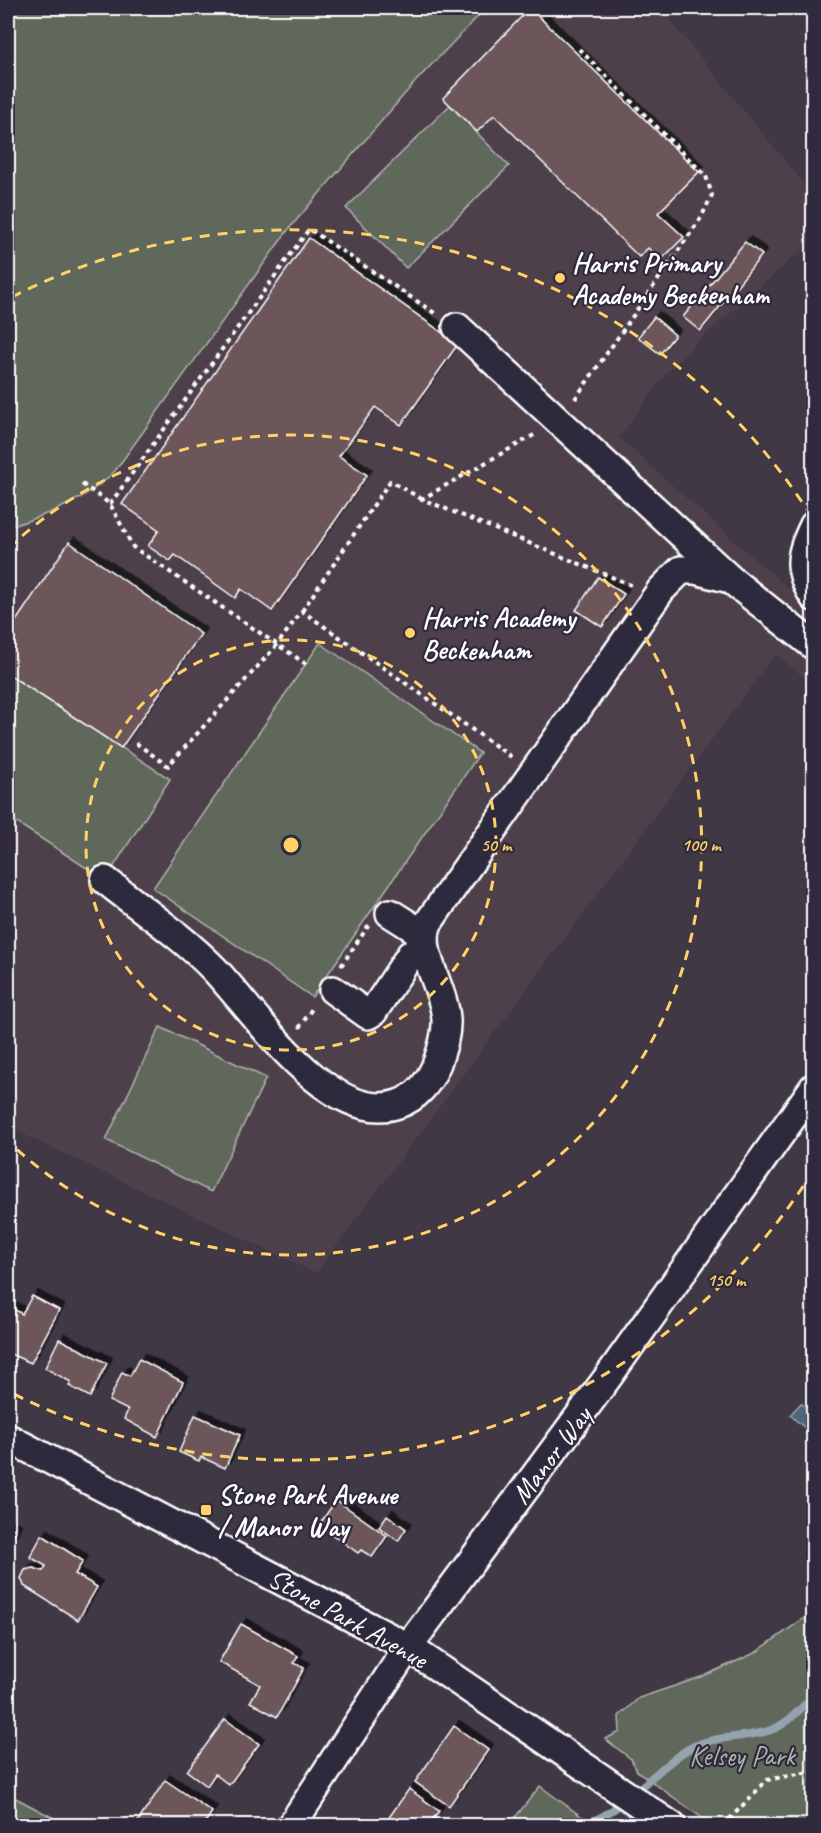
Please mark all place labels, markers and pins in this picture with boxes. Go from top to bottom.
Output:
place label: Harris Primary Academy Beckenham [572,245,771,312]
marker: Harris Primary Academy Beckenham [553,271,567,285]
place label: Harris Academy Beckenham [422,600,578,667]
marker: Harris Academy Beckenham [403,626,417,640]
centre of rings [281,835,301,855]
place label: Stone Park Avenue / Manor Way [218,1477,400,1544]
marker: Stone Park Avenue / Manor Way [199,1503,213,1517]

